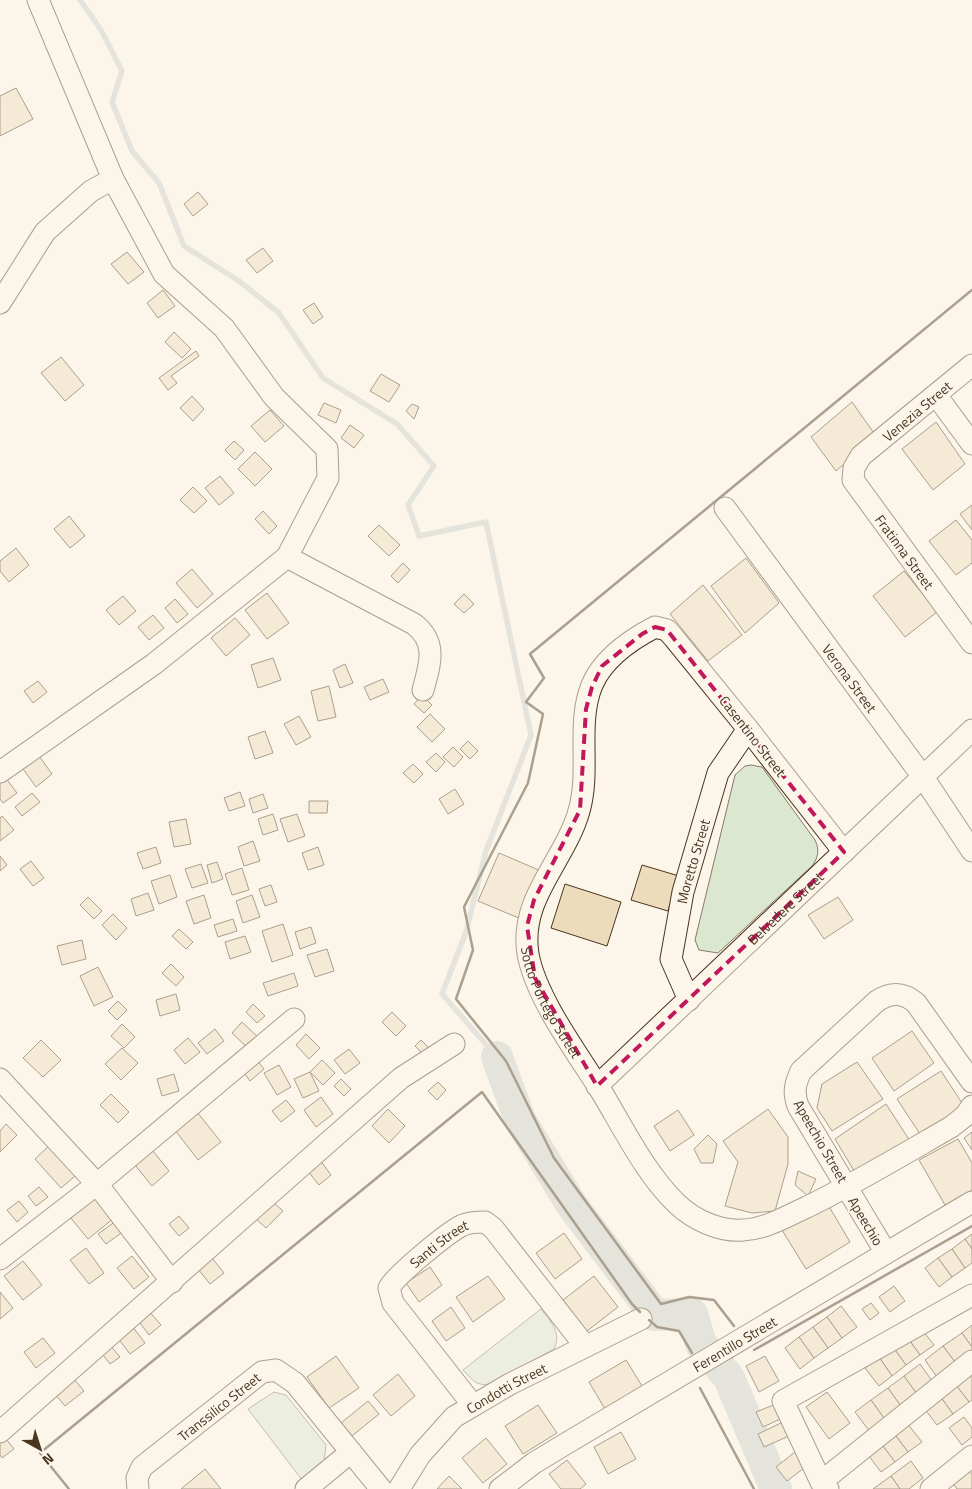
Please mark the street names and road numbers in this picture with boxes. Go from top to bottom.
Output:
street label: Venezia Street [878,376,956,446]
street label: Fratinna Street [871,510,940,593]
street label: Verona Street [818,639,882,717]
street label: Casentino Street [715,691,791,781]
street label: Moretto Street [671,816,714,905]
street label: Belvedere Street [742,866,828,949]
street label: Sotto Portego Street [517,945,587,1062]
street label: Apeechio Street [789,1095,853,1187]
street label: Apeechio [843,1192,889,1250]
street label: Santi Street [404,1214,471,1272]
street label: Ferentillo Street [688,1310,780,1377]
street label: Condotti Street [462,1357,550,1418]
street label: Transsilico Street [173,1367,265,1446]

